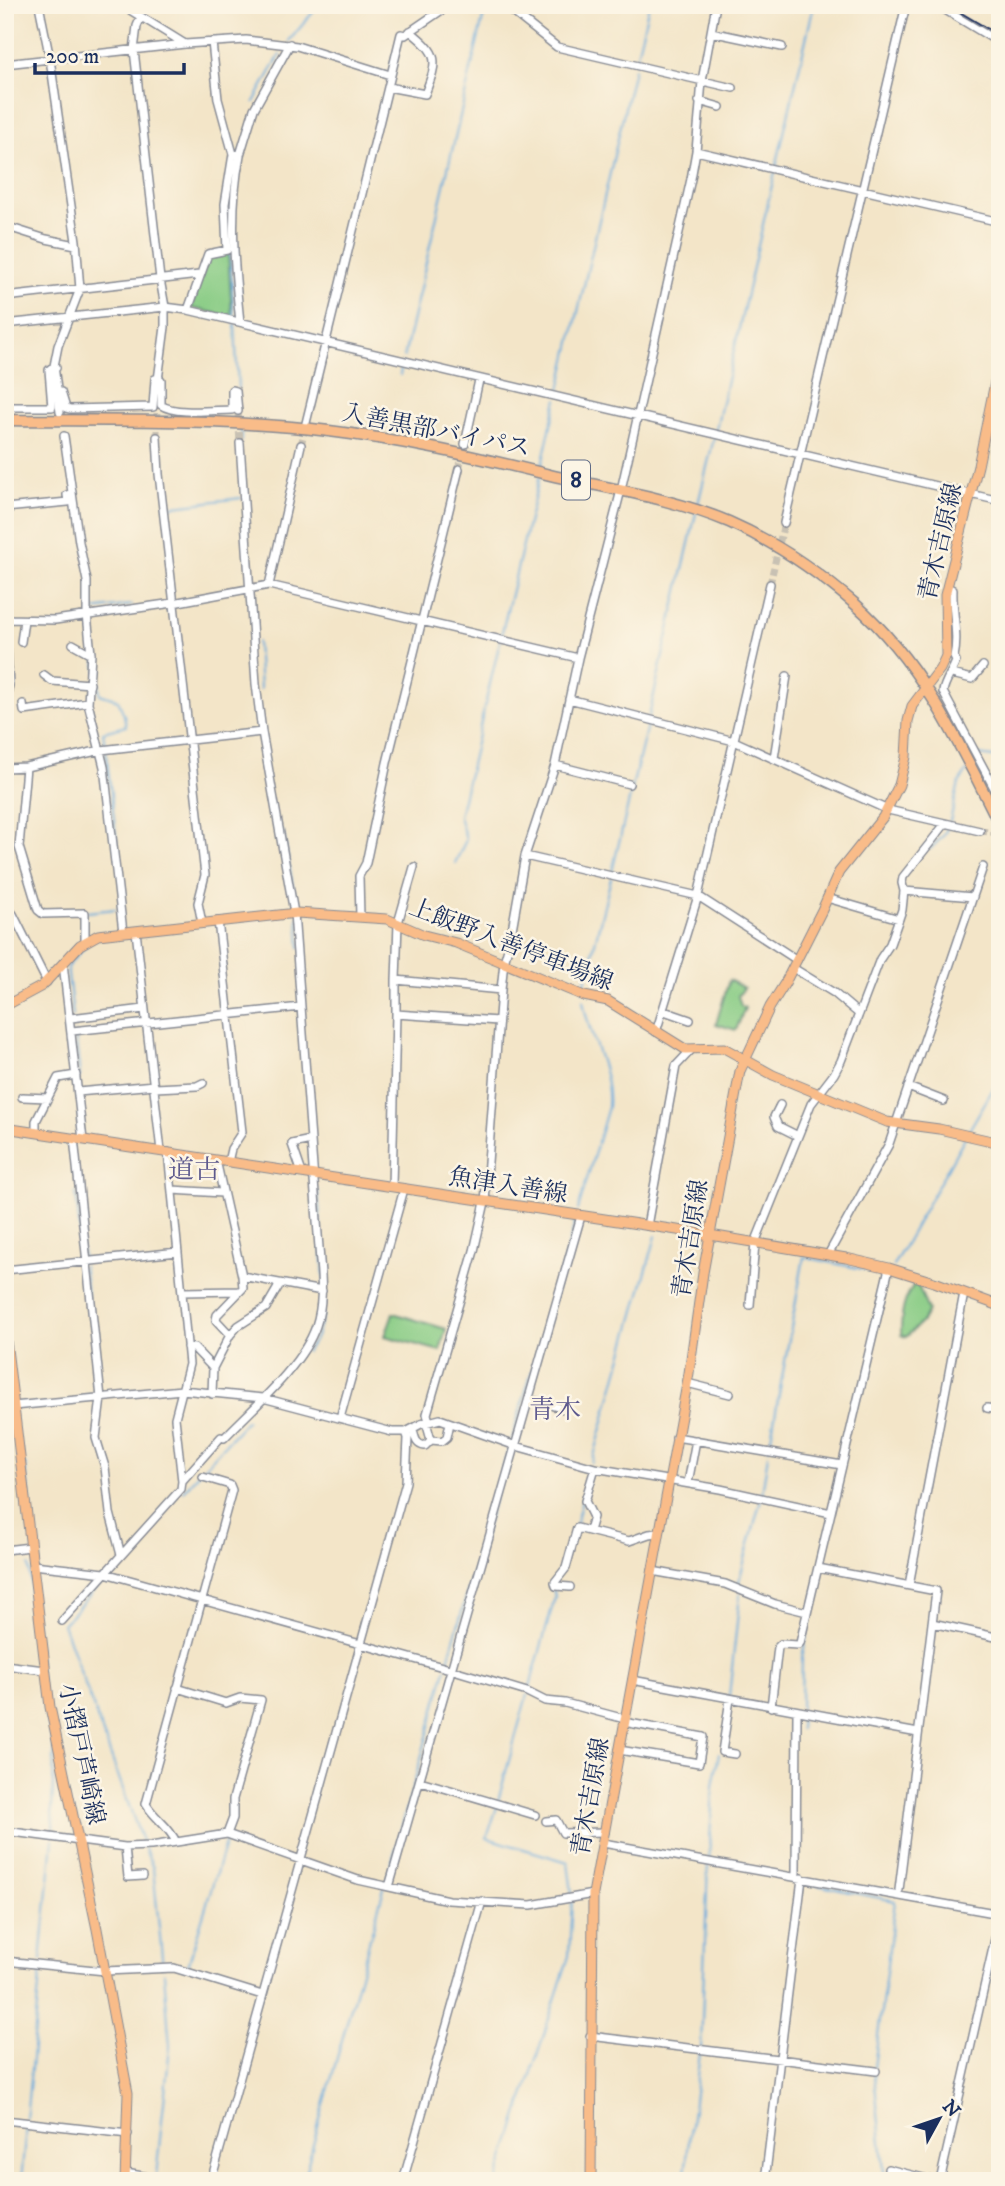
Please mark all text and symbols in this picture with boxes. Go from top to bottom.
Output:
scale bar [35,32,184,76]
text: 200 m [46,44,99,70]
street label: 入善黒部バイパス [339,398,533,464]
road number: 8 [562,460,590,500]
street label: 青木吉原線 [913,480,969,604]
street label: 上飯野入善停車場線 [405,892,617,998]
district label: 道古 [168,1154,220,1187]
street label: 魚津入善線 [446,1162,570,1210]
street label: 青木吉原線 [667,1177,715,1301]
district label: 青木 [529,1394,581,1427]
street label: 小摺戸芦崎線 [51,1680,111,1828]
street label: 青木吉原線 [566,1735,616,1859]
north arrow [904,2084,974,2154]
text: N [937,2096,965,2123]

